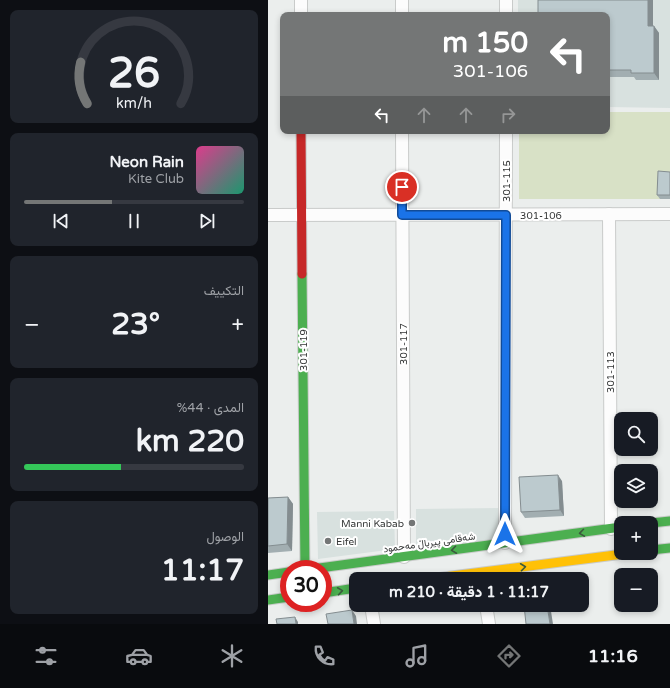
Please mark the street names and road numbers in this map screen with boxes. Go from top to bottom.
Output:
street label: 301-115 [501,160,513,202]
street label: 301-106 [520,210,562,222]
street label: 301-117 [398,323,410,365]
street label: 301-119 [298,329,310,371]
street label: 301-113 [605,351,617,393]
street label: شەقامی پیرباڵ مەحمود [382,531,476,556]

